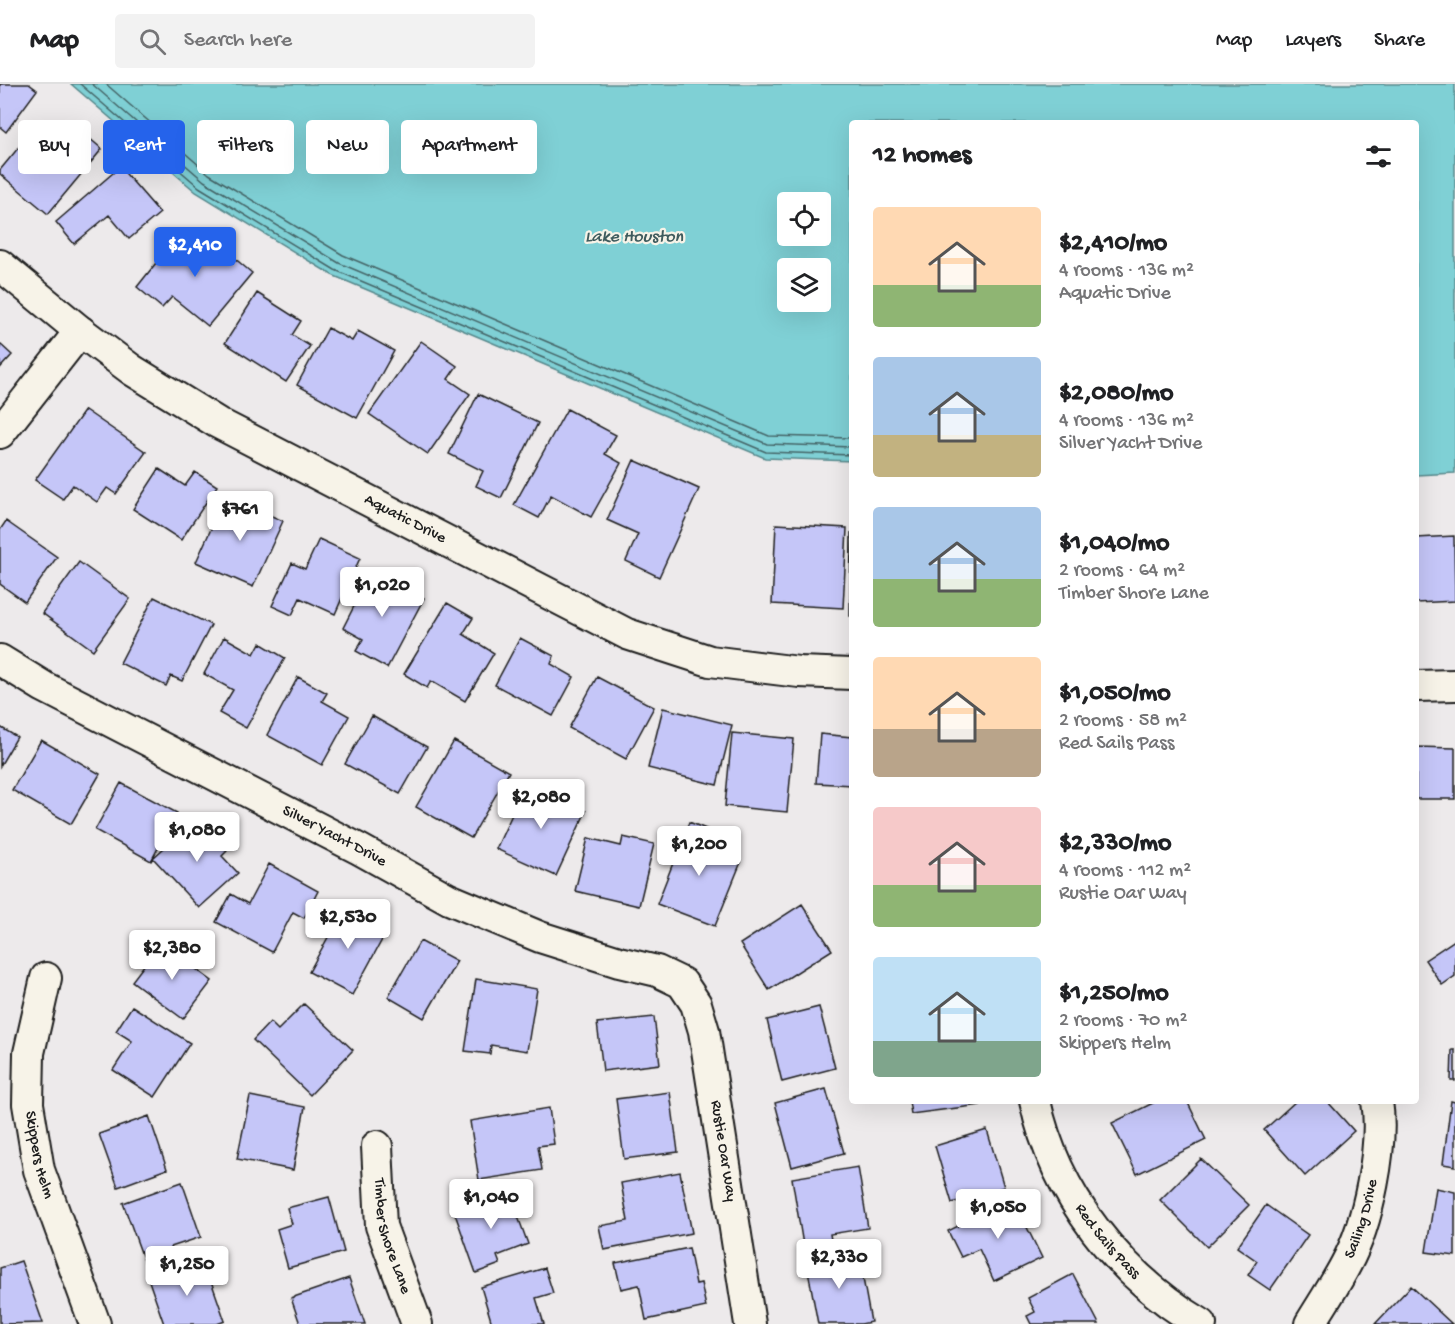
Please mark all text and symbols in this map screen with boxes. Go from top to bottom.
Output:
search box [115,14,535,68]
text: Map [30,25,79,58]
icon: search [136,25,169,58]
text: Search here [184,28,292,54]
text: Map [1216,29,1252,54]
text: Layers [1285,29,1341,54]
text: Share [1374,29,1425,54]
chip: Buy [18,120,91,174]
chip: Rent [103,120,185,174]
chip: Filters [197,120,294,174]
chip: New [306,120,389,174]
chip: Apartment [401,120,537,174]
icon: filters [1362,140,1395,173]
text: 12 homes [873,141,971,172]
map controls [777,192,831,312]
button: locate [777,192,831,246]
pin: $2,410 [146,227,244,278]
water label: Lake Houston [585,227,683,248]
text: $2,410/mo [1059,229,1167,260]
icon: home [921,231,993,303]
text: $2,410 [168,235,222,258]
button: layers [777,258,831,312]
text: 4 rooms · 136 m² [1059,260,1194,283]
text: Aquatic Drive [1059,283,1171,306]
text: $2,080/mo [1059,379,1174,410]
icon: home [921,381,993,453]
text: 4 rooms · 136 m² [1059,410,1194,433]
text: Silver Yacht Drive [1059,433,1202,456]
street label: Aquatic Drive [361,490,450,549]
pin: $761 [204,491,276,542]
text: $761 [221,499,259,522]
text: $1,040/mo [1059,529,1169,560]
icon: home [921,531,993,603]
text: 2 rooms · 64 m² [1059,560,1185,583]
pin: $1,020 [333,567,431,618]
text: $1,020 [354,575,410,598]
text: Timber Shore Lane [1059,583,1209,606]
text: $1,050/mo [1059,679,1171,710]
icon: home [921,681,993,753]
text: 2 rooms · 58 m² [1059,710,1187,733]
text: Red Sails Pass [1059,733,1174,756]
pin: $2,080 [492,779,590,830]
text: $2,080 [512,787,570,810]
street label: Silver Yacht Drive [279,802,390,872]
pin: $1,080 [148,812,246,863]
text: $1,080 [168,820,226,843]
pin: $1,200 [650,826,748,877]
text: $2,330/mo [1059,829,1172,860]
icon: home [921,831,993,903]
text: $1,200 [671,834,727,857]
text: 4 rooms · 112 m² [1059,860,1191,883]
text: Rustie Oar Way [1059,883,1187,906]
pin: $2,530 [299,899,397,950]
text: $2,530 [319,907,377,930]
pin: $2,380 [123,930,221,981]
text: $2,380 [143,938,201,961]
text: $1,250/mo [1059,979,1169,1010]
icon: home [921,981,993,1053]
text: 2 rooms · 70 m² [1059,1010,1187,1033]
text: Skippers Helm [1059,1033,1171,1056]
street label: Rustie Oar Way [706,1099,740,1203]
street label: Skippers Helm [20,1110,58,1202]
street label: Timber Shore Lane [369,1177,415,1297]
street label: Sailing Drive [1341,1177,1383,1262]
pin: $1,040 [442,1179,540,1230]
text: $1,040 [463,1187,519,1210]
pin: $1,050 [949,1189,1047,1240]
text: $1,050 [970,1197,1026,1220]
street label: Red Sails Pass [1070,1200,1145,1284]
pin: $2,330 [790,1239,888,1290]
pin: $1,250 [138,1246,236,1297]
text: $2,330 [810,1247,868,1270]
text: $1,250 [159,1254,215,1277]

